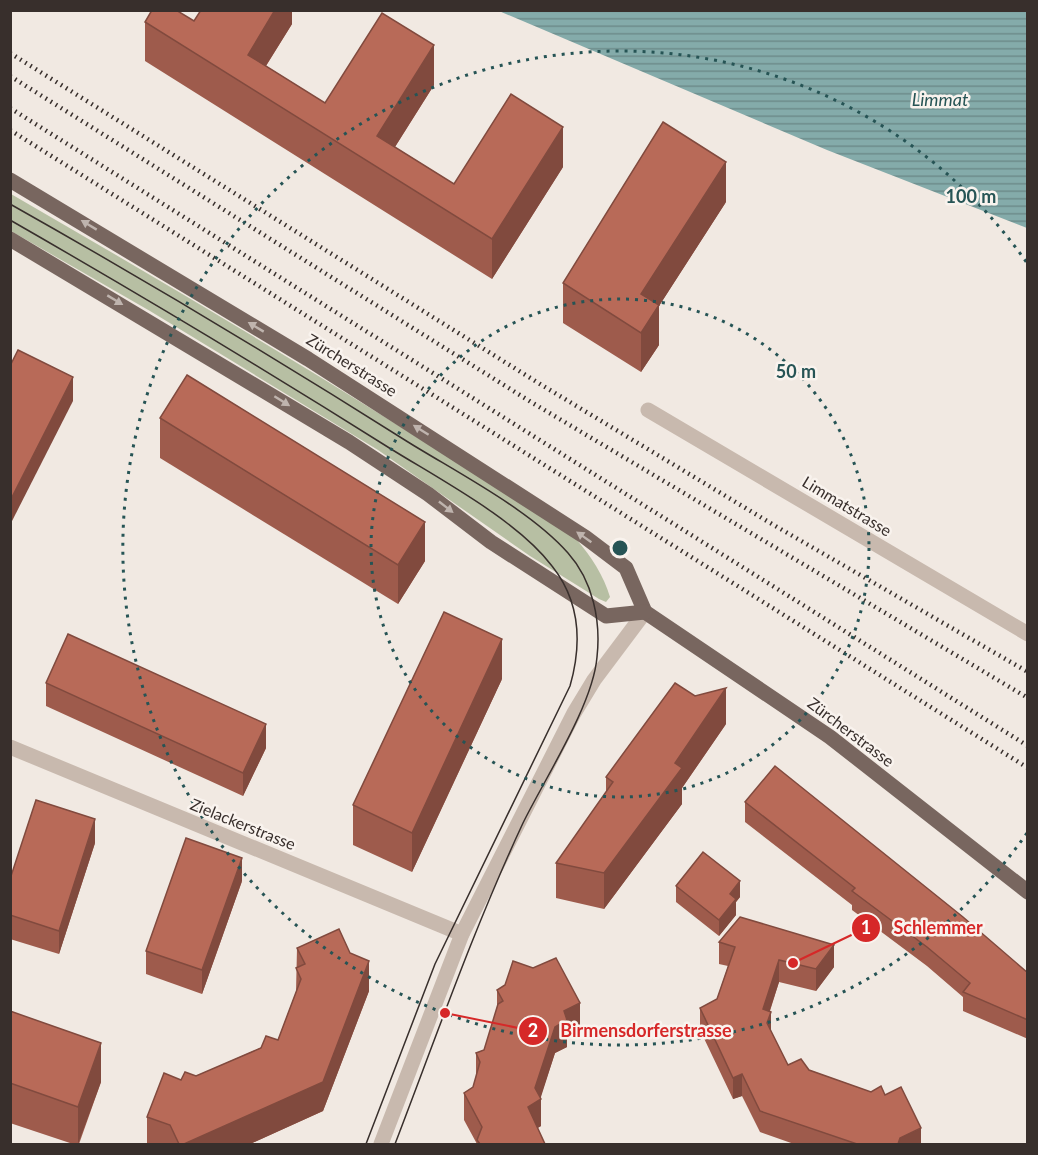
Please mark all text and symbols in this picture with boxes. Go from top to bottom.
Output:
water label: Limmat [912,88,969,110]
text: 100 m [946,185,996,207]
one-way arrow [81,220,97,231]
one-way arrow [107,295,123,306]
one-way arrow [248,321,264,332]
street label: Zürcherstrasse [304,329,401,400]
text: 50 m [776,360,816,382]
one-way arrow [274,395,290,406]
one-way arrow [413,425,429,436]
street label: Limmatstrasse [799,472,895,540]
one-way arrow [438,501,453,513]
one-way arrow [577,531,593,543]
centre of rings [610,538,630,558]
street label: Zürcherstrasse [804,693,898,770]
street label: Zielackerstrasse [188,794,299,853]
callout: Schlemmer [851,910,994,946]
text: 1 [861,916,871,938]
text: Schlemmer [893,916,983,938]
callout: Birmensdorferstrasse [518,1013,743,1049]
text: 2 [528,1019,538,1041]
text: Birmensdorferstrasse [560,1019,732,1041]

